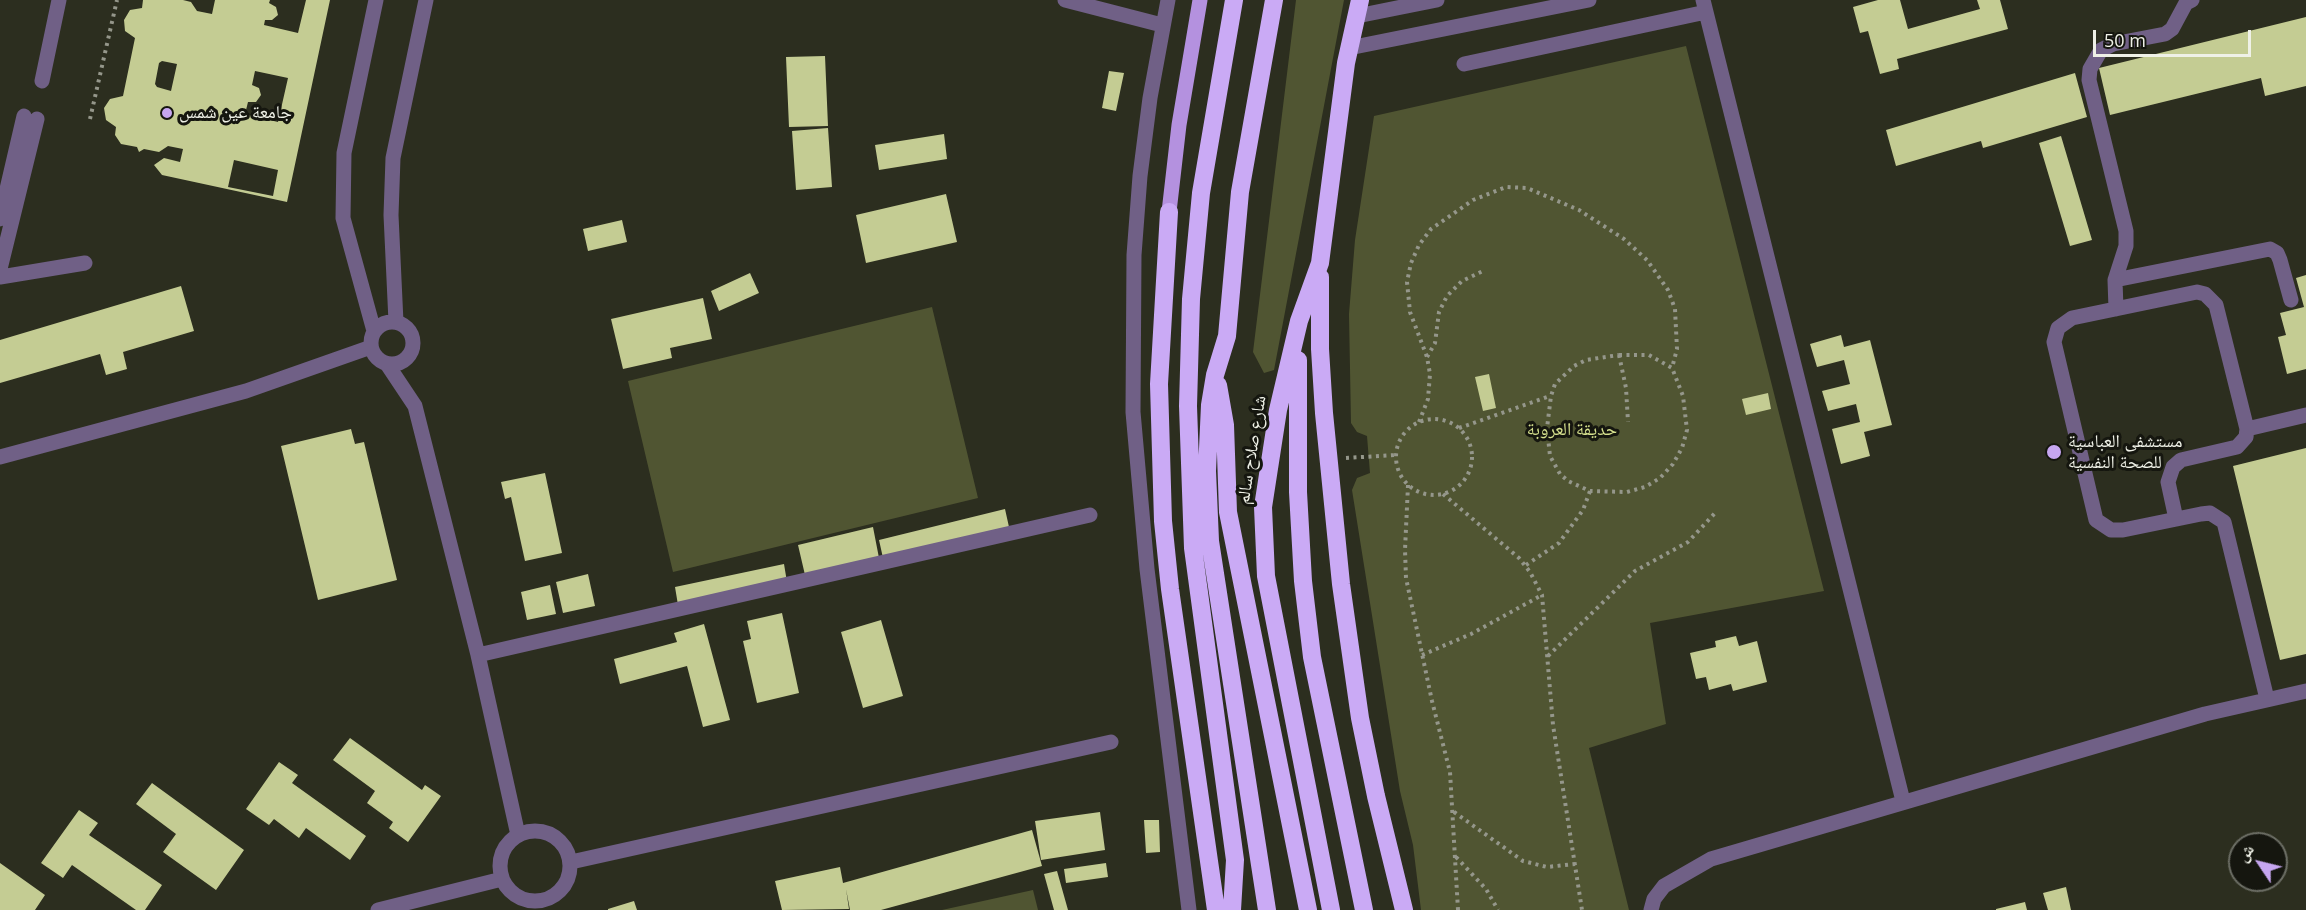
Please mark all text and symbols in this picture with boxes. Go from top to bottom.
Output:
scale bar [2096,18,2254,56]
text: 50 m [2104,28,2146,52]
place label: جامعة عين شمس [179,102,292,124]
marker: جامعة عين شمس [160,106,174,120]
street label: شارع صلاح سالم [1233,394,1271,506]
park label: حديقة العروبة [1527,419,1617,441]
place label: مستشفى العباسية للصحة النفسية [2068,431,2182,474]
marker: مستشفى العباسية للصحة النفسية [2045,443,2063,461]
north arrow [2228,832,2288,892]
text: ش [2231,840,2259,866]

